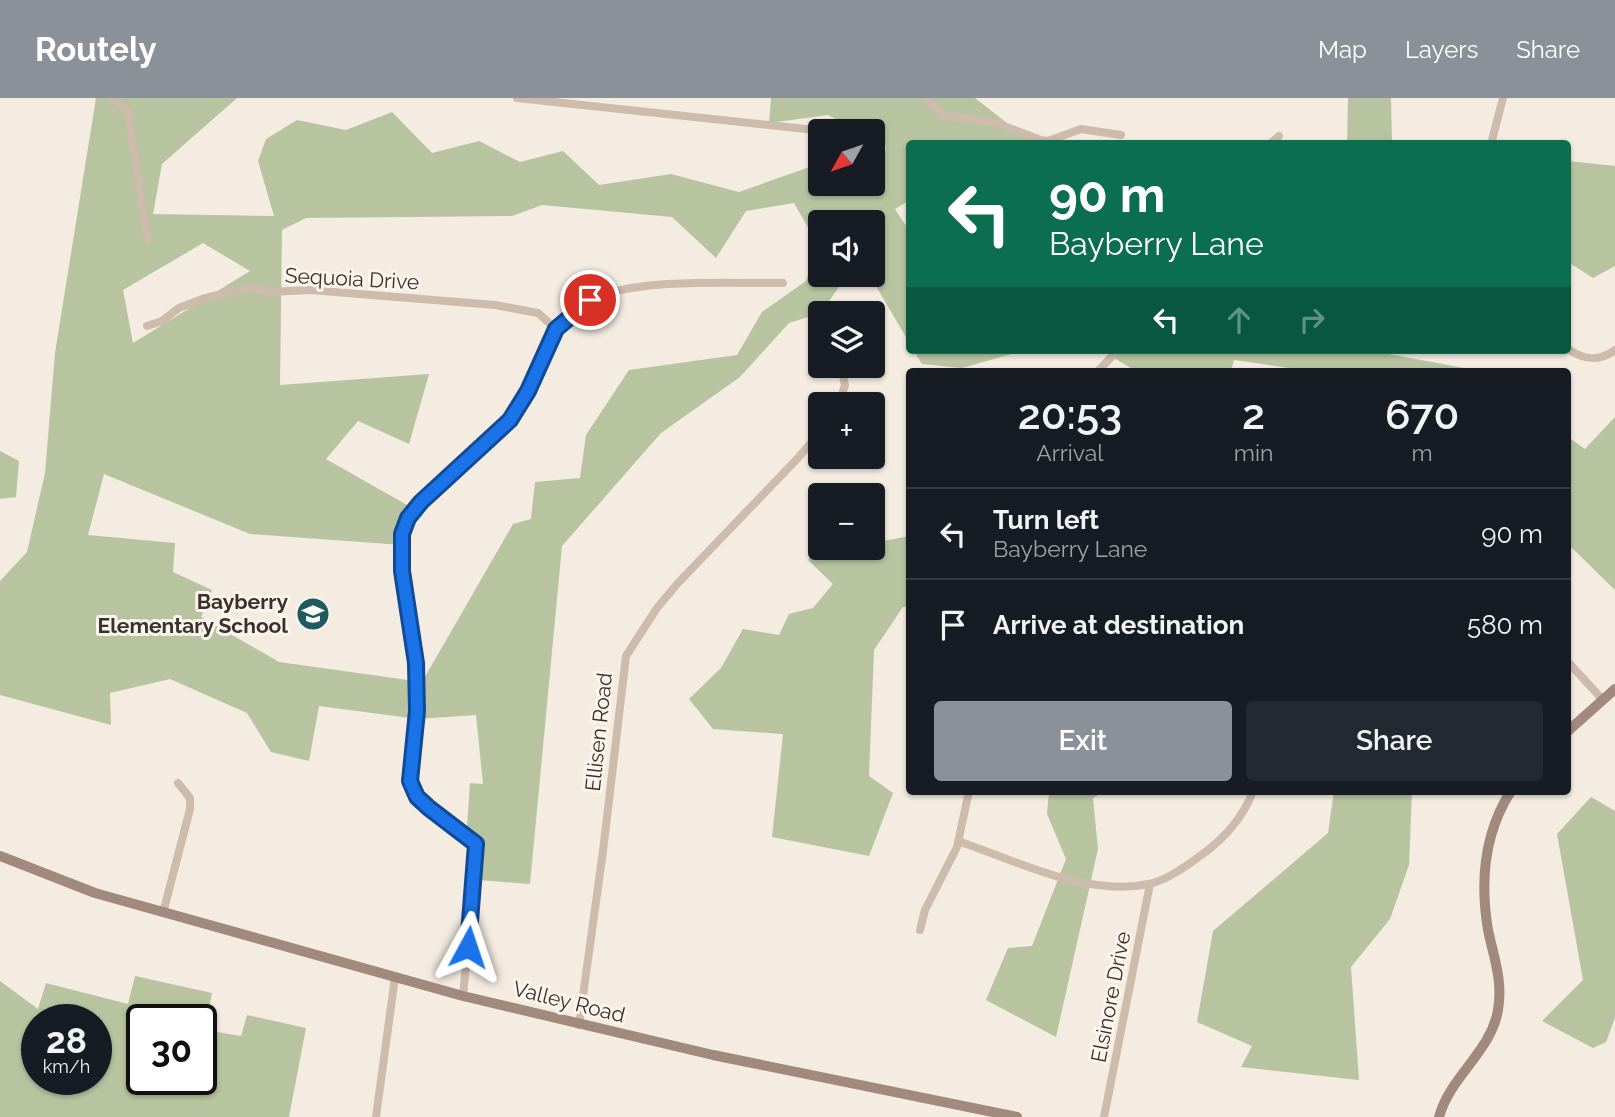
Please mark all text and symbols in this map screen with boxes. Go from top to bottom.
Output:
text: Routely [35,30,157,69]
text: Map [1318,35,1367,64]
text: Layers [1405,35,1478,64]
text: Share [1516,35,1580,64]
north arrow [808,119,886,196]
map controls [808,119,885,560]
text: 90 m [1049,166,1165,223]
icon: left [934,168,1025,259]
button: sound [808,210,885,287]
text: Bayberry Lane [1049,225,1264,262]
street label: Sequoia Drive [284,262,420,295]
pin [560,270,620,330]
icon: arrive [571,281,609,319]
button: layers [808,301,885,378]
icon: left [1147,301,1185,339]
icon: ahead [1220,301,1258,339]
icon: right [1293,301,1331,339]
text: 20:53 [1018,390,1122,439]
text: 2 [1242,390,1265,439]
text: 670 [1385,390,1459,439]
button: + [808,392,885,469]
text: Arrival [1036,439,1104,466]
text: min [1234,439,1273,466]
text: m [1412,439,1433,466]
button: − [808,483,885,560]
text: Turn left [993,505,1099,535]
icon: left [934,515,972,553]
text: 90 m [1481,519,1543,549]
text: Bayberry Lane [993,535,1147,562]
place label: Bayberry Elementary School [98,589,288,638]
school or university icon: Bayberry Elementary School [294,595,332,633]
icon: arrive [934,606,972,644]
text: Arrive at destination [993,610,1244,640]
text: 580 m [1467,610,1543,640]
street label: Ellisen Road [580,671,617,793]
button: Exit [934,701,1232,781]
button: Share [1246,701,1543,781]
position arrow [431,910,505,984]
street label: Elsinore Drive [1086,929,1135,1064]
street label: Valley Road [511,976,628,1028]
speed limit sign: 30 [126,1004,217,1095]
text: 28 [46,1020,87,1061]
text: km/h [43,1056,90,1077]

